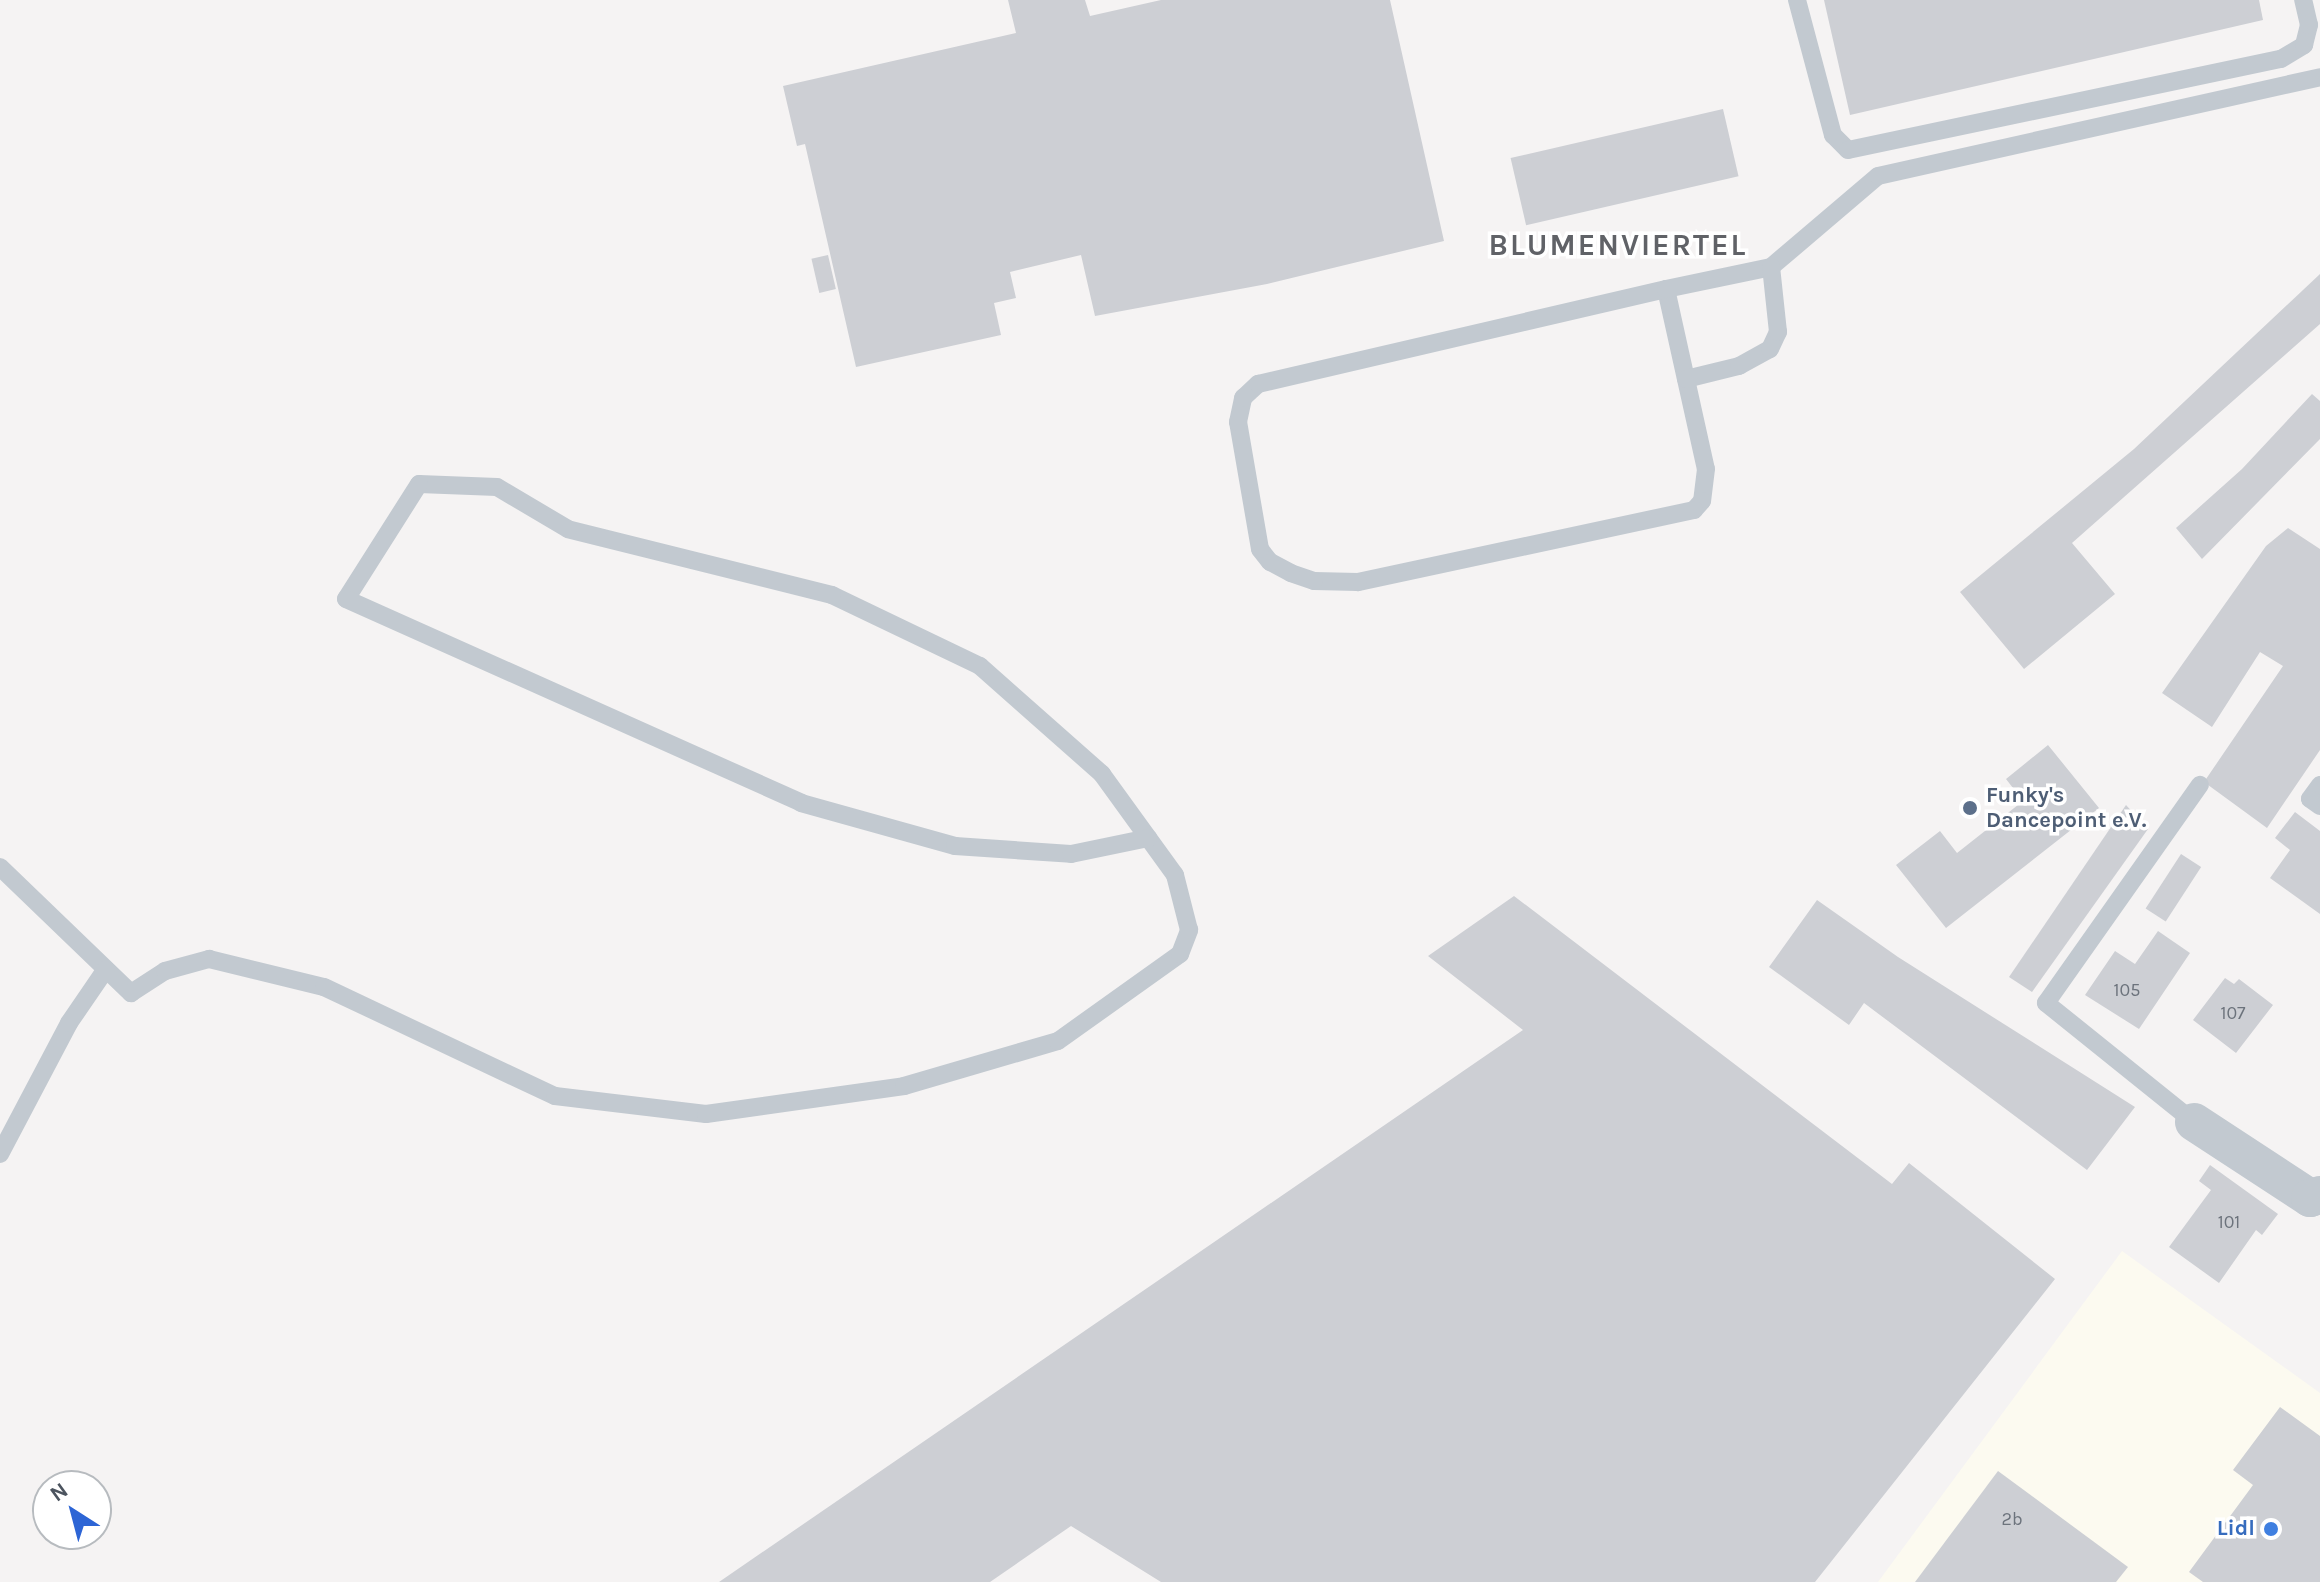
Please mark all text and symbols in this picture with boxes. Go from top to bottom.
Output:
district label: BLUMENVIERTEL [1489,227,1747,263]
place label: Funky's Dancepoint e.V. [1986,782,2146,834]
marker: Funky's Dancepoint e.V. [1961,799,1979,817]
house number: 105 [2114,979,2140,1001]
house number: 107 [2220,1002,2246,1024]
house number: 101 [2218,1211,2240,1233]
north arrow [32,1470,112,1550]
text: N [45,1477,73,1507]
house number: 2b [2001,1508,2023,1530]
place label: Lidl [2217,1516,2255,1542]
marker: Lidl [2262,1520,2280,1538]

